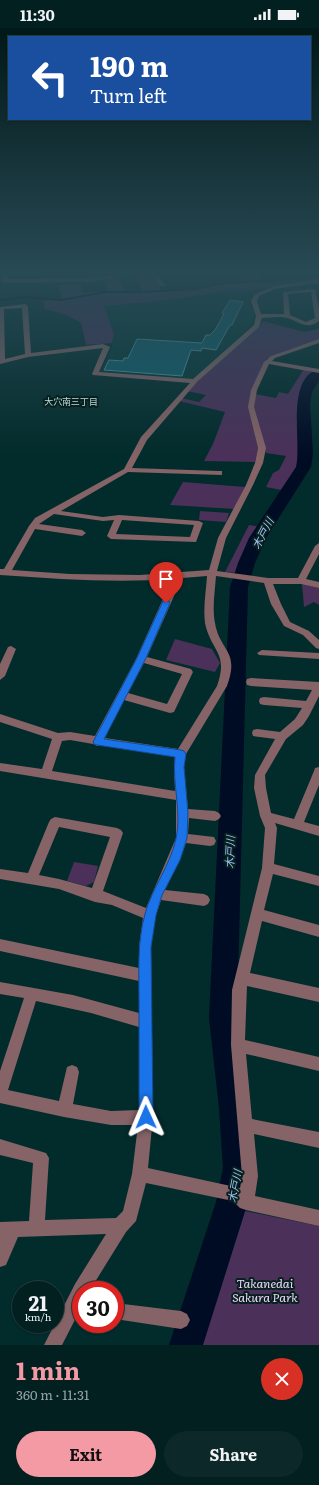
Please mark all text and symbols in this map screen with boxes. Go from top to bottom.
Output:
text: 11:30 [20,3,55,26]
text: 190 m [90,44,168,86]
icon: left [24,52,76,104]
text: Turn left [90,82,167,109]
district label: 大穴南三丁目 [44,394,98,408]
water label: 木戸川 [247,514,277,551]
pin [149,562,183,603]
icon: arrive [155,568,177,590]
water label: 木戸川 [220,834,238,869]
position arrow [125,1096,167,1138]
water label: 木戸川 [223,1167,245,1204]
park label: Takanedai Sakura Park [232,1274,298,1306]
speed limit sign: 30 [72,1281,124,1333]
text: 21 [28,1287,48,1317]
text: km/h [25,1309,51,1324]
text: 1 min [16,1352,80,1387]
button: close [261,1358,303,1400]
text: 360 m · 11:31 [16,1385,89,1404]
button: Exit [16,1431,156,1477]
button: Share [164,1431,303,1477]

